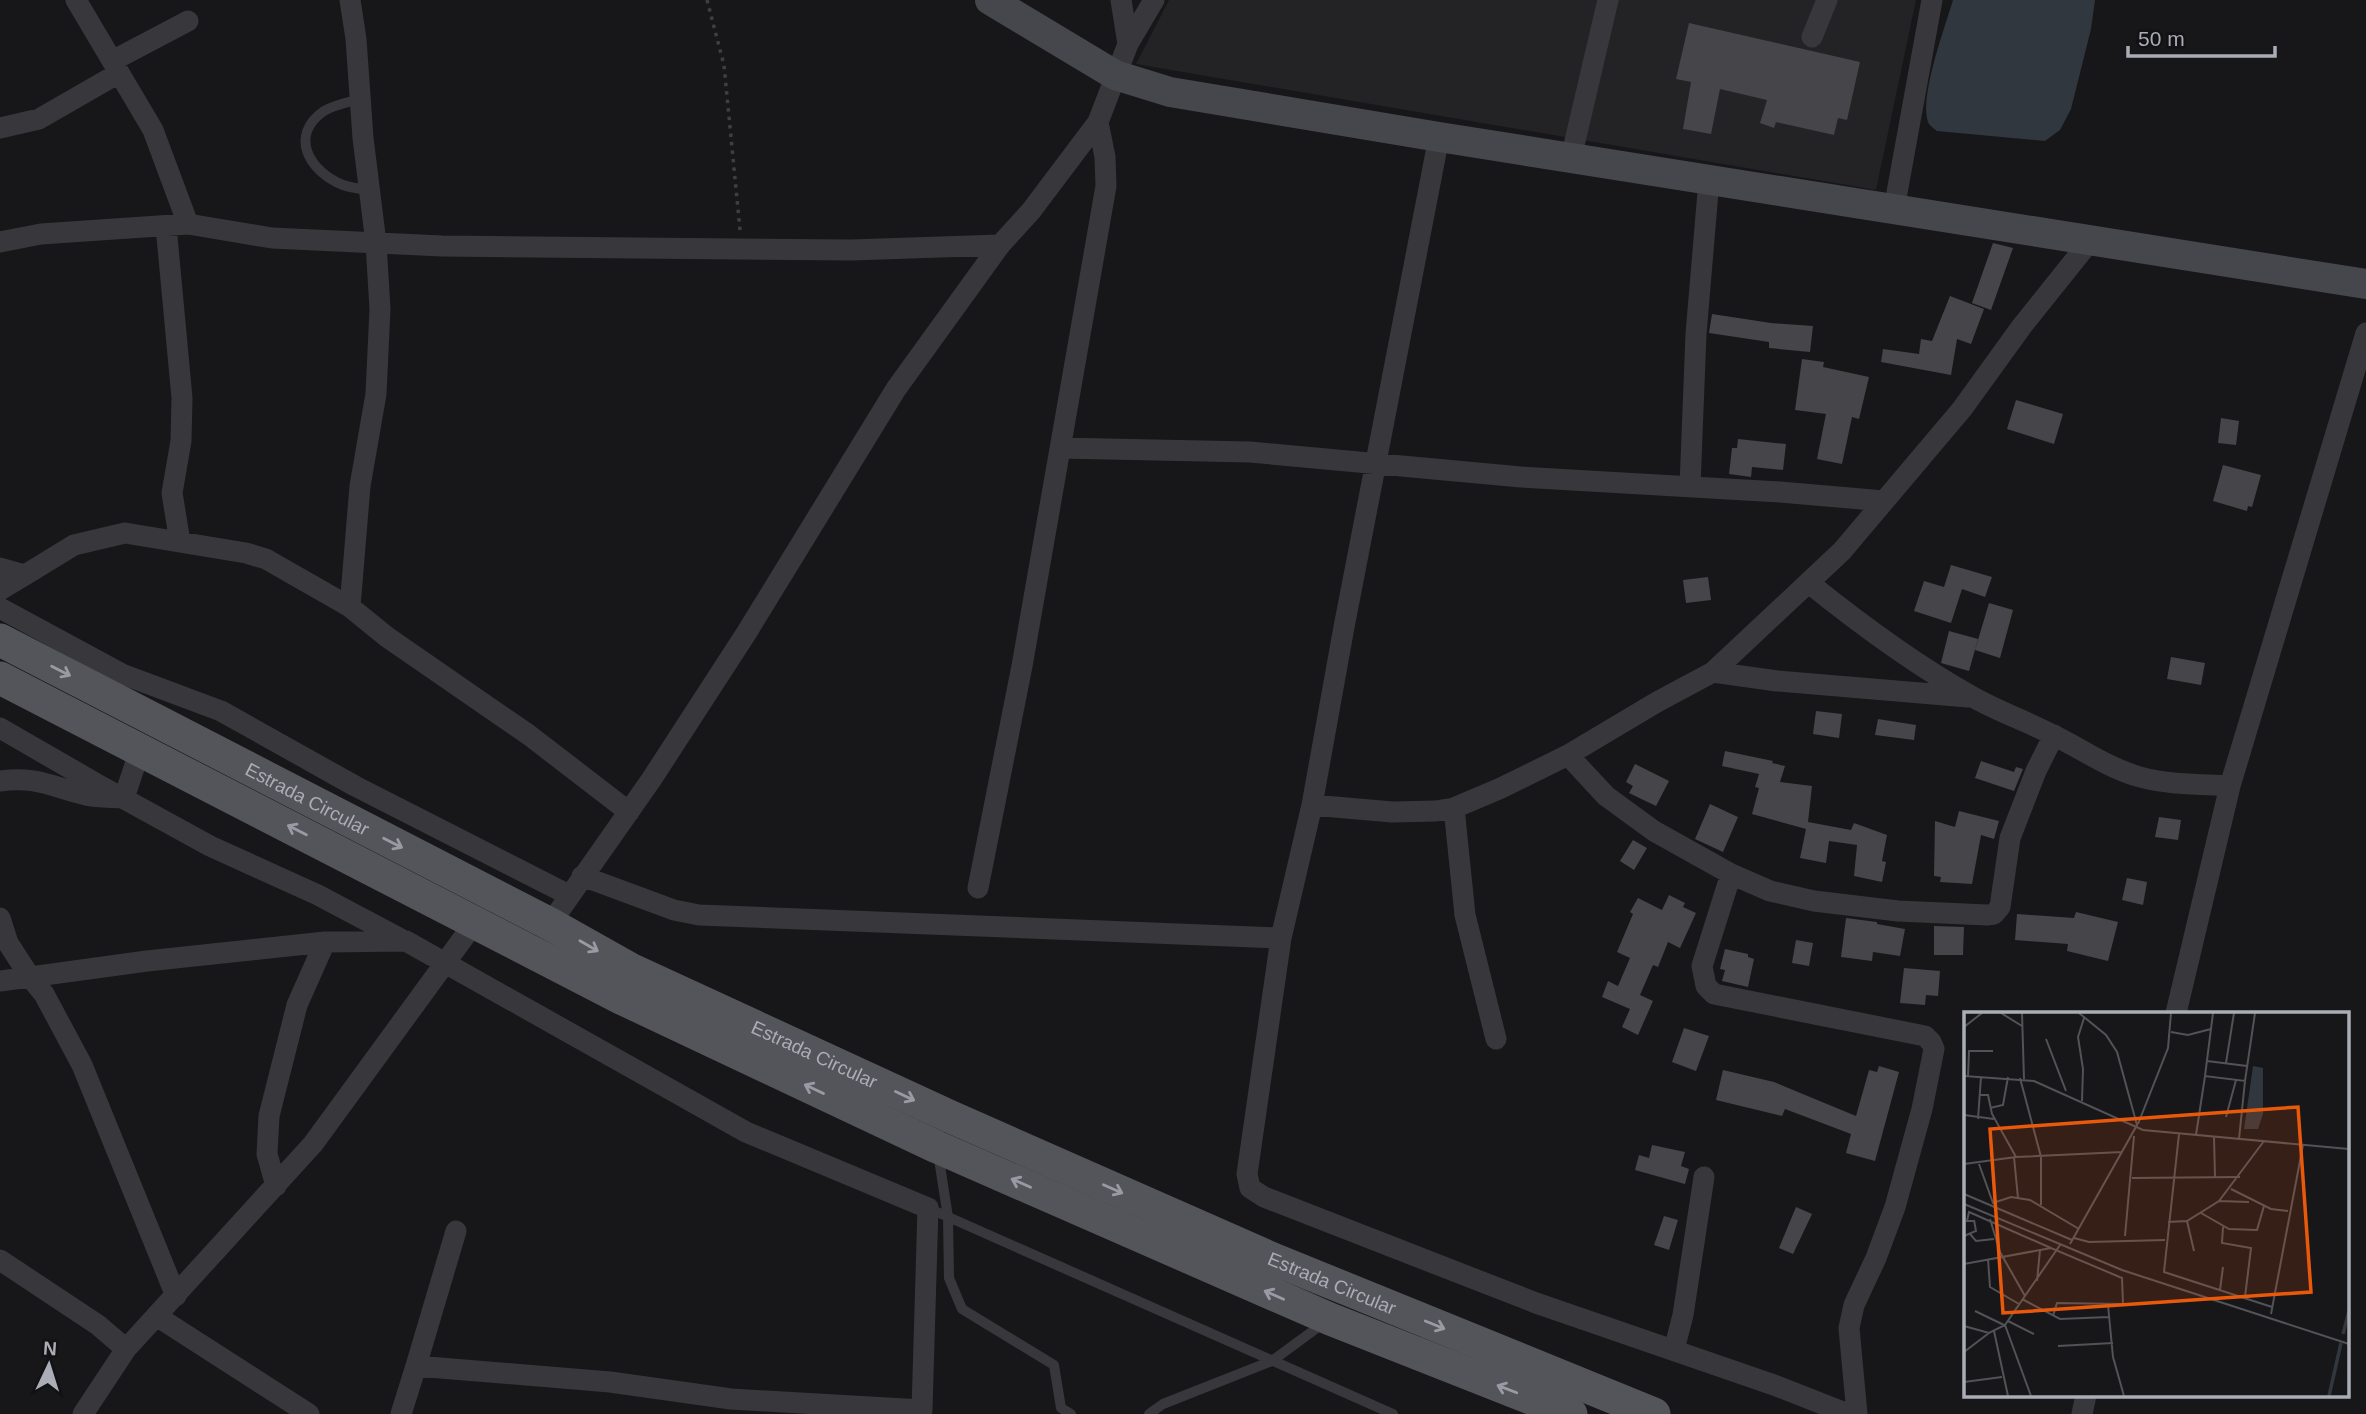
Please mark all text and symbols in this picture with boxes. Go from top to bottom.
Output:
scale bar [2128,14,2275,58]
text: 50 m [2138,27,2185,50]
one-way arrow [50,665,71,679]
street label: Estrada Circular [242,758,373,840]
one-way arrow [287,823,308,837]
one-way arrow [383,836,403,850]
one-way arrow [579,939,599,953]
inset map [1964,1012,2348,1396]
street label: Estrada Circular [748,1016,881,1092]
one-way arrow [804,1081,825,1095]
one-way arrow [894,1090,916,1103]
one-way arrow [1011,1176,1032,1189]
one-way arrow [1102,1183,1123,1196]
street label: Estrada Circular [1265,1248,1400,1319]
one-way arrow [1264,1288,1285,1301]
one-way arrow [1424,1320,1446,1333]
north arrow [14,1330,84,1400]
text: N [43,1338,58,1359]
one-way arrow [1497,1382,1519,1395]

